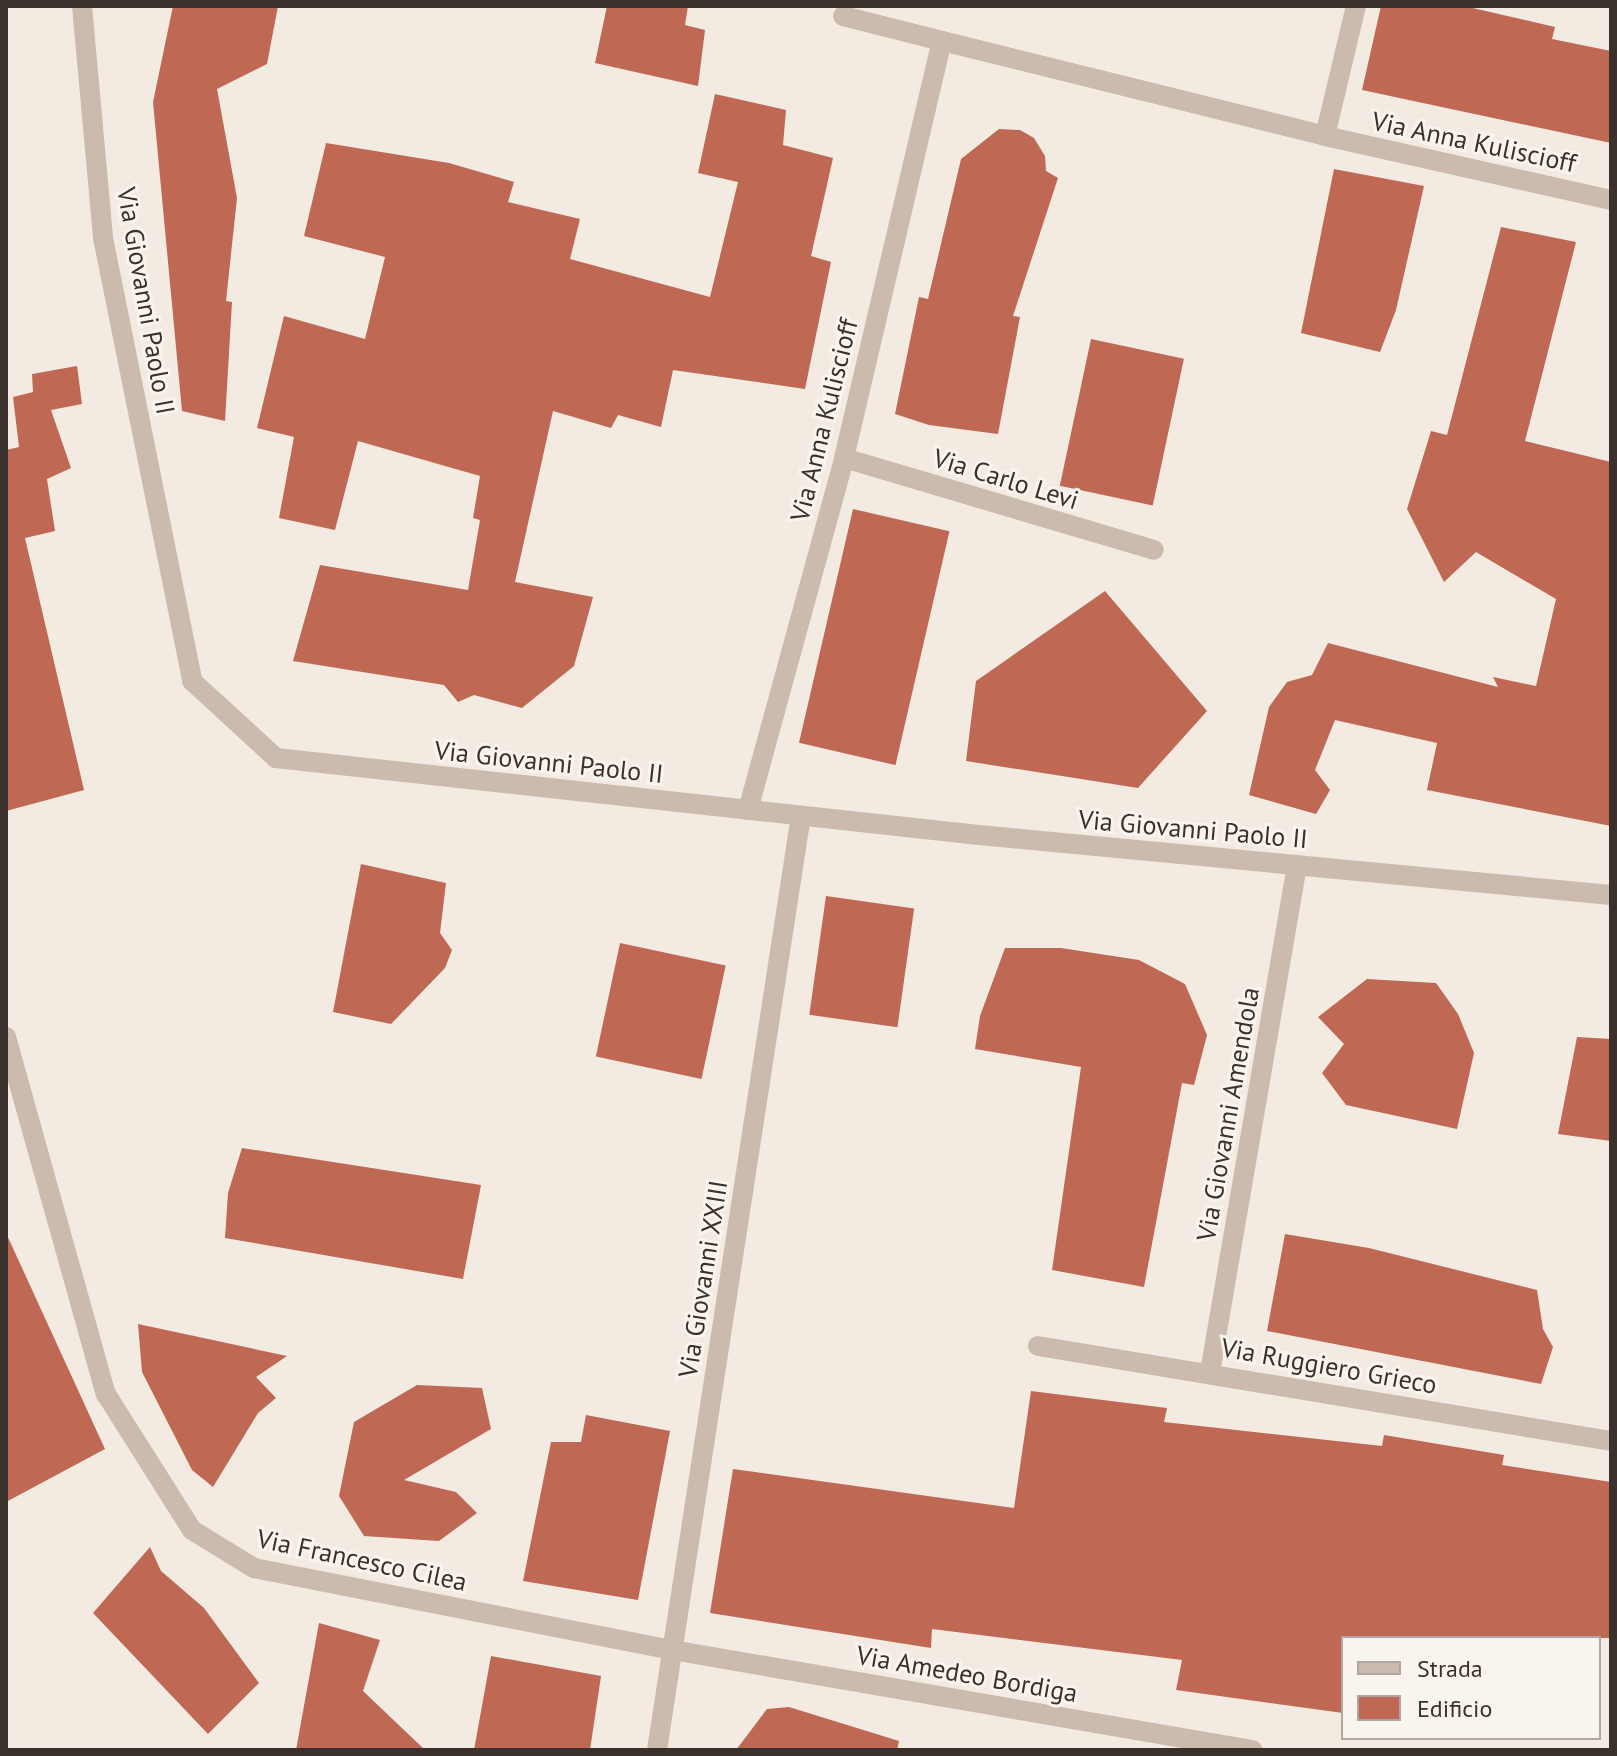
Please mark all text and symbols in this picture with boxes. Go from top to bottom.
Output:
street label: Via Anna Kuliscioff [1369,105,1579,179]
street label: Via Giovanni Paolo II [111,185,181,417]
street label: Via Anna Kuliscioff [784,315,864,525]
street label: Via Carlo Levi [930,442,1082,516]
street label: Via Giovanni Paolo II [433,734,665,790]
street label: Via Giovanni Paolo II [1077,803,1309,855]
street label: Via Giovanni Amendola [1190,984,1266,1244]
street label: Via Giovanni XXIII [672,1178,734,1380]
street label: Via Ruggiero Grieco [1219,1332,1439,1400]
street label: Via Francesco Cilea [254,1523,470,1597]
legend [1341,1636,1601,1740]
street label: Via Amedeo Bordiga [854,1639,1080,1709]
text: Strada [1417,1653,1483,1684]
text: Edificio [1417,1693,1492,1724]

